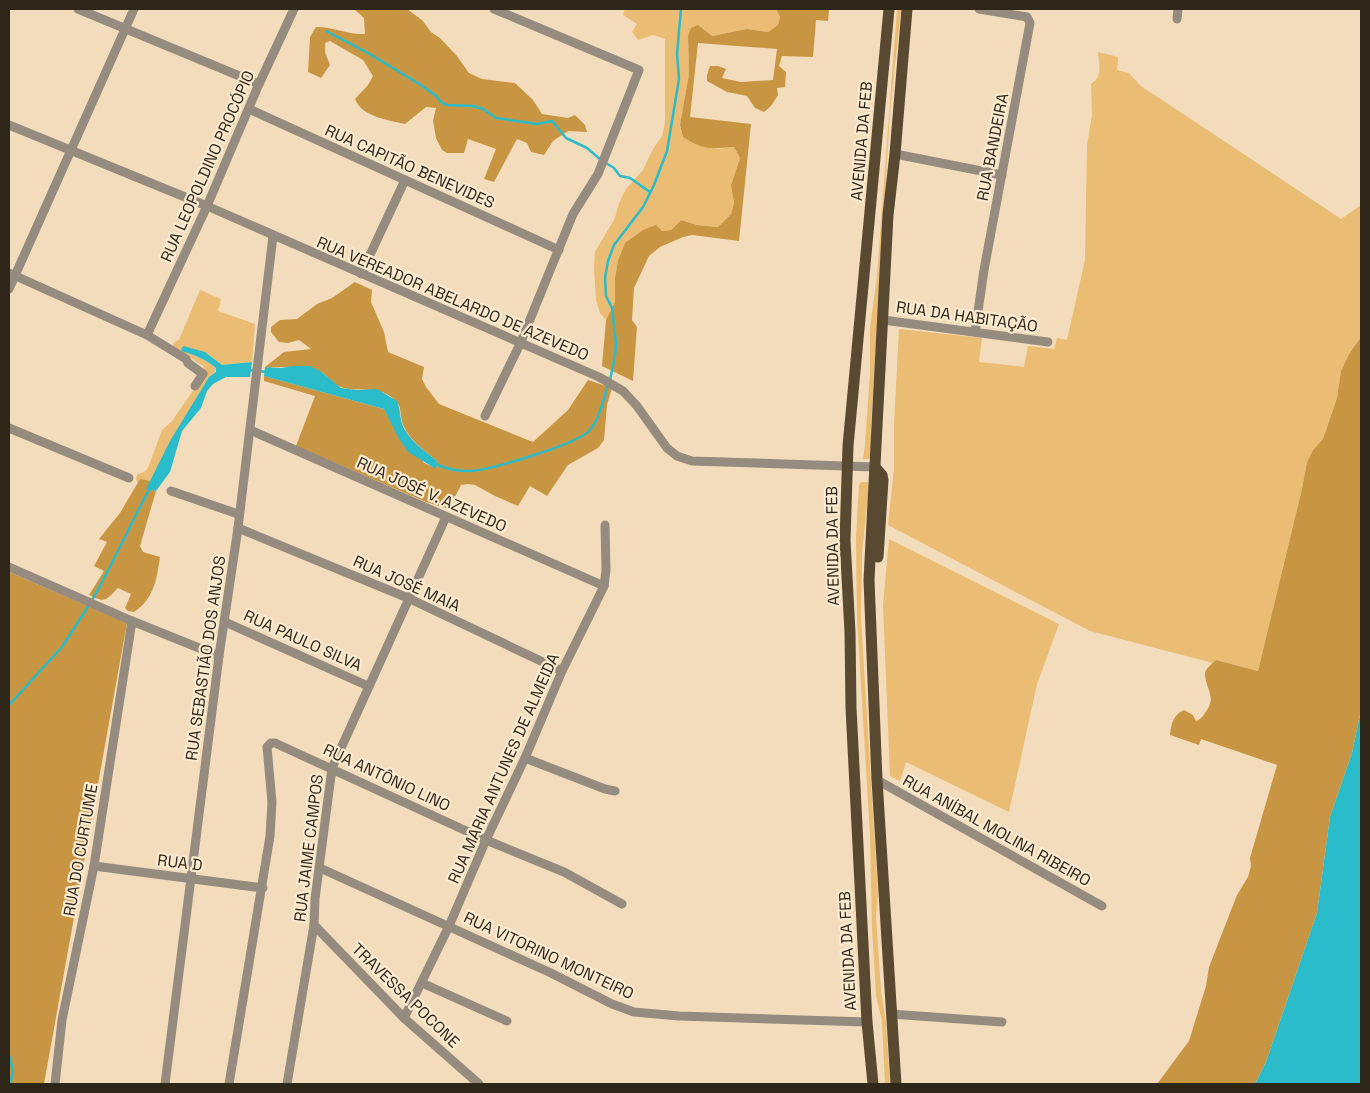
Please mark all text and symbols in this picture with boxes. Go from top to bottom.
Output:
street label: RUA LEOPOLDINO PROCÓPIO [156,67,259,265]
street label: AVENIDA DA FEB [846,80,877,202]
street label: RUA BANDEIRA [972,91,1013,203]
street label: RUA CAPITÃO BENEVIDES [322,120,498,213]
street label: RUA VEREADOR ABELARDO DE AZEVEDO [313,231,592,366]
street label: RUA DA HABITAÇÃO [895,296,1039,337]
street label: RUA JOSÉ V. AZEVEDO [354,452,510,537]
street label: AVENIDA DA FEB [821,486,844,606]
street label: RUA JOSÉ MAIA [350,550,464,617]
street label: RUA SEBASTIÃO DOS ANJOS [181,554,230,762]
street label: RUA PAULO SILVA [240,605,365,676]
street label: RUA MARIA ANTUNES DE ALMEIDA [443,650,564,887]
street label: RUA ANTÔNIO LINO [320,739,454,816]
street label: RUA ANÍBAL MOLINA RIBEIRO [899,770,1095,891]
street label: RUA JAIME CAMPOS [289,773,328,923]
street label: RUA DO CURTUME [59,782,102,918]
street label: RUA D [156,849,204,876]
street label: AVENIDA DA FEB [834,891,861,1011]
street label: RUA VITORINO MONTEIRO [460,907,637,1004]
street label: TRAVESSA POCONE [347,938,464,1052]

